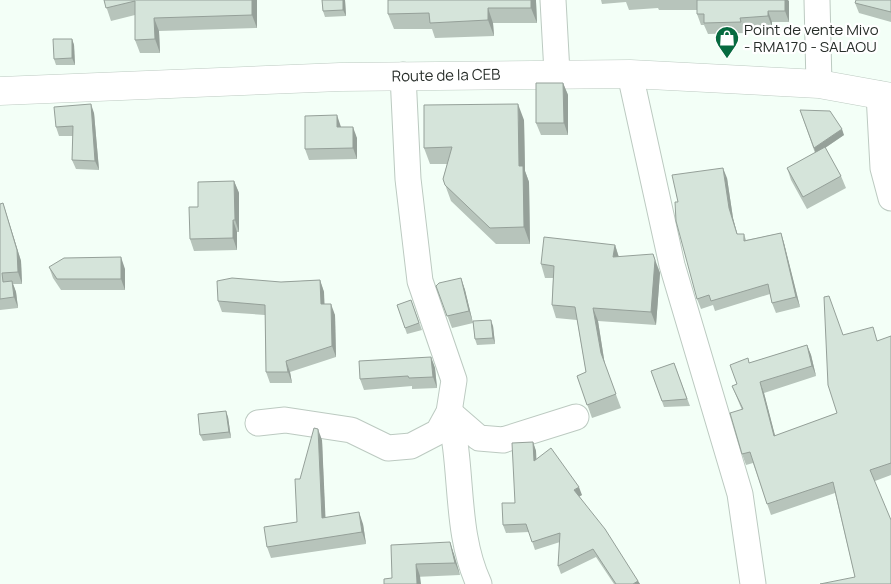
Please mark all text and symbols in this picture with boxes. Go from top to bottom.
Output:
place label: Point de vente Mivo - RMA170 - SALAOU [744,19,879,57]
shop icon: Point de vente Mivo - RMA170 - SALAOU [714,25,740,59]
street label: Route de la CEB [391,64,501,86]

